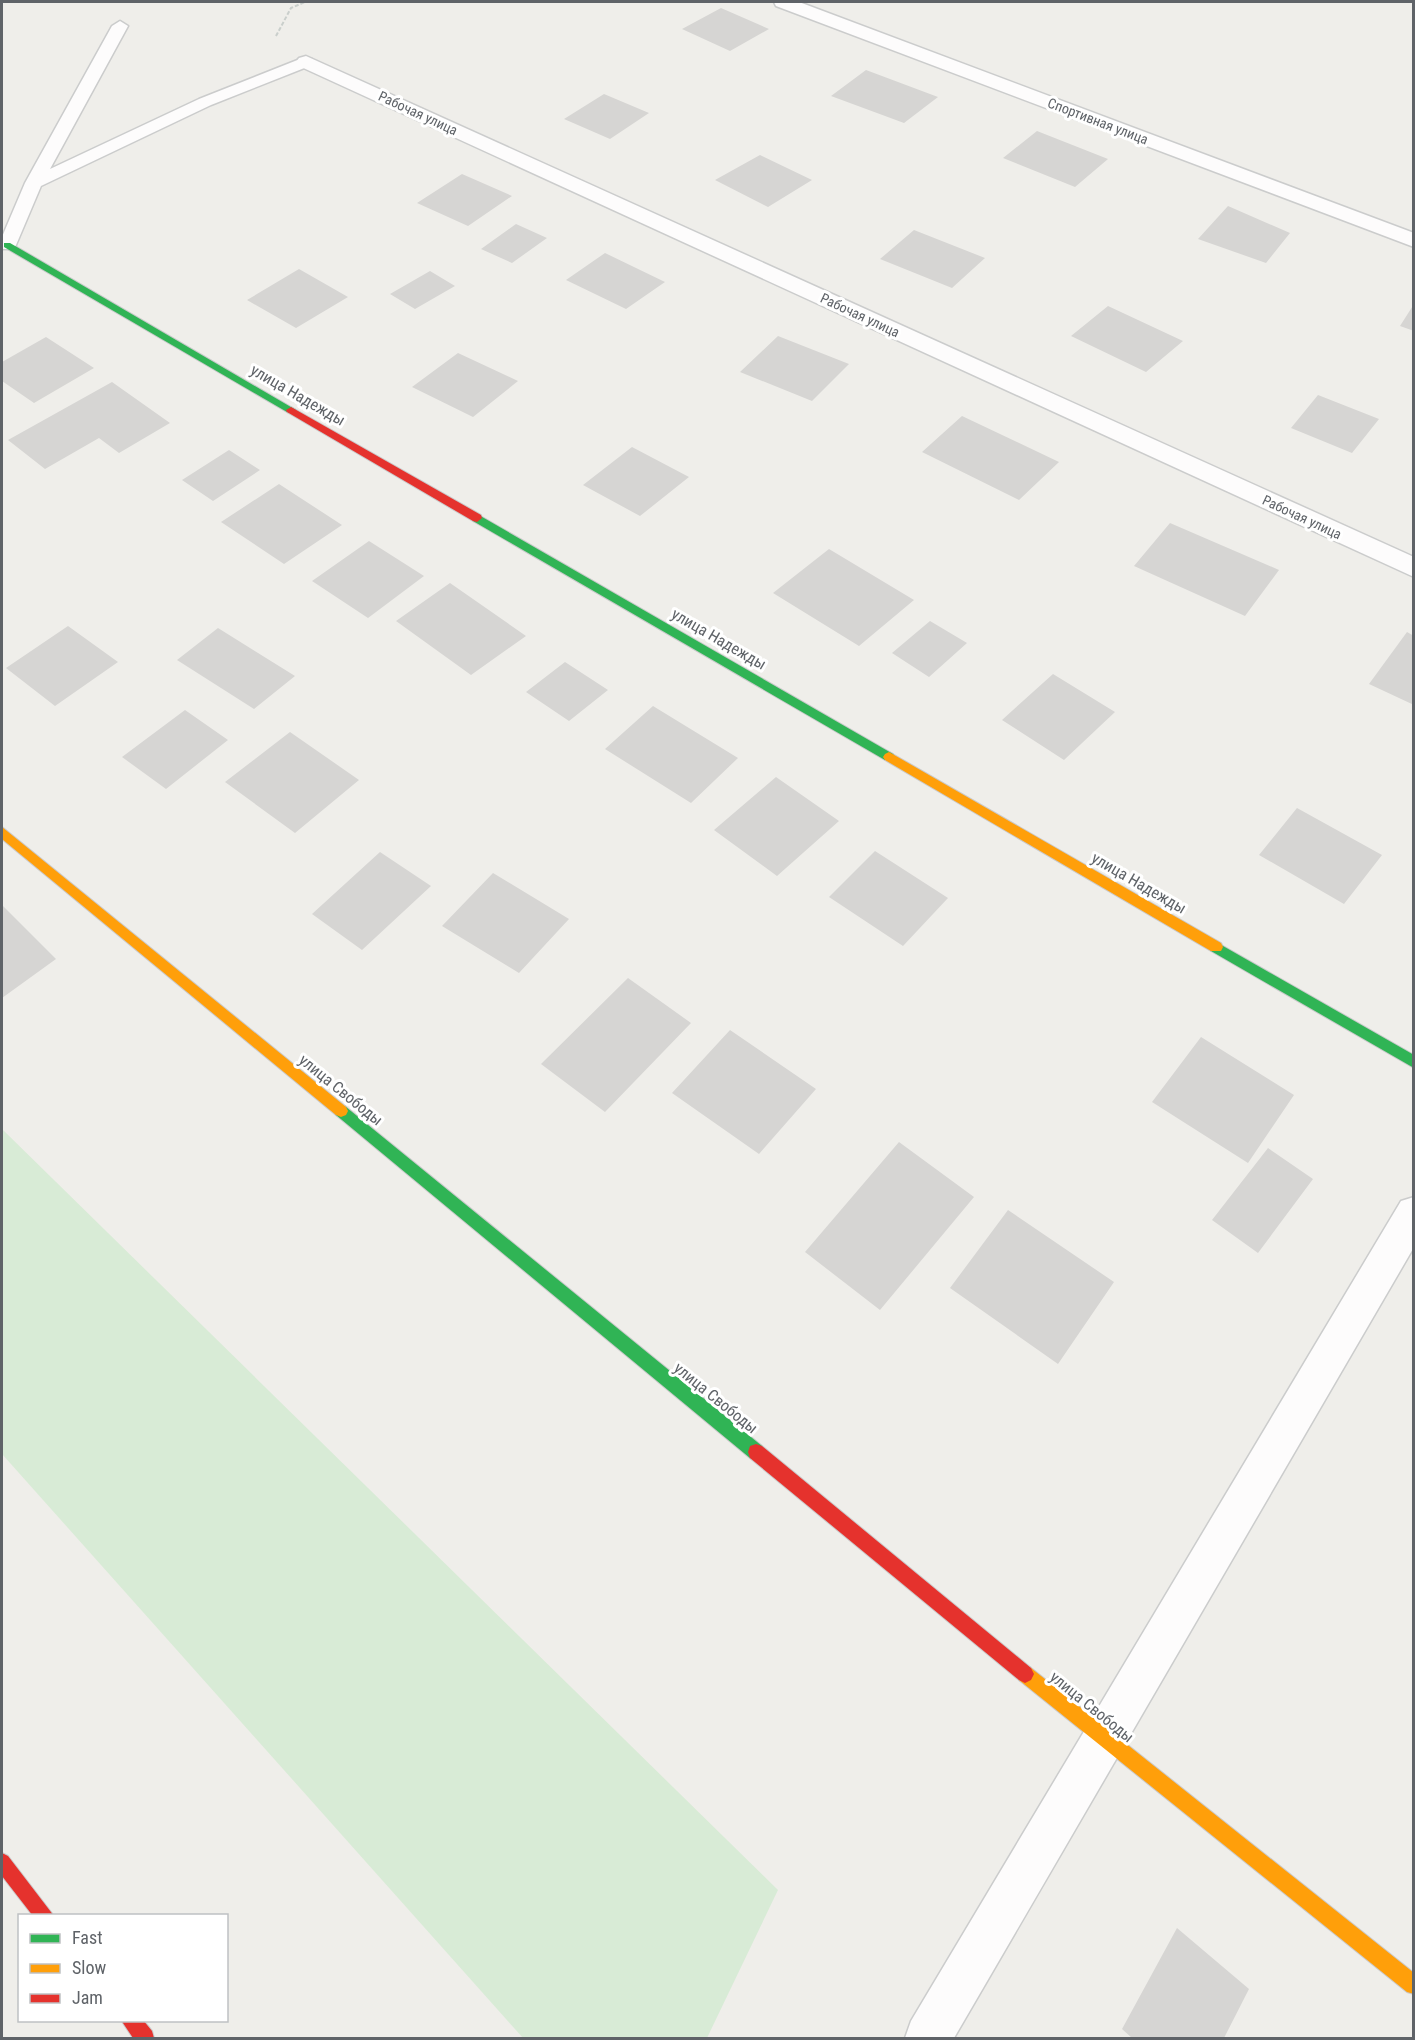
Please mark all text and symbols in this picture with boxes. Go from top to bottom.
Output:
street label: Рабочая улица [376,88,460,138]
street label: Спортивная улица [1046,94,1150,148]
street label: Рабочая улица [818,290,902,340]
street label: улица Надежды [247,360,349,430]
street label: Рабочая улица [1260,492,1344,542]
street label: улица Надежды [668,604,770,674]
street label: улица Надежды [1088,848,1190,918]
street label: улица Свободы [295,1050,387,1130]
street label: улица Свободы [670,1358,762,1438]
street label: улица Свободы [1046,1667,1138,1747]
legend [18,1914,228,2022]
text: Fast [72,1927,103,1948]
text: Slow [72,1957,107,1978]
text: Jam [72,1987,103,2008]

